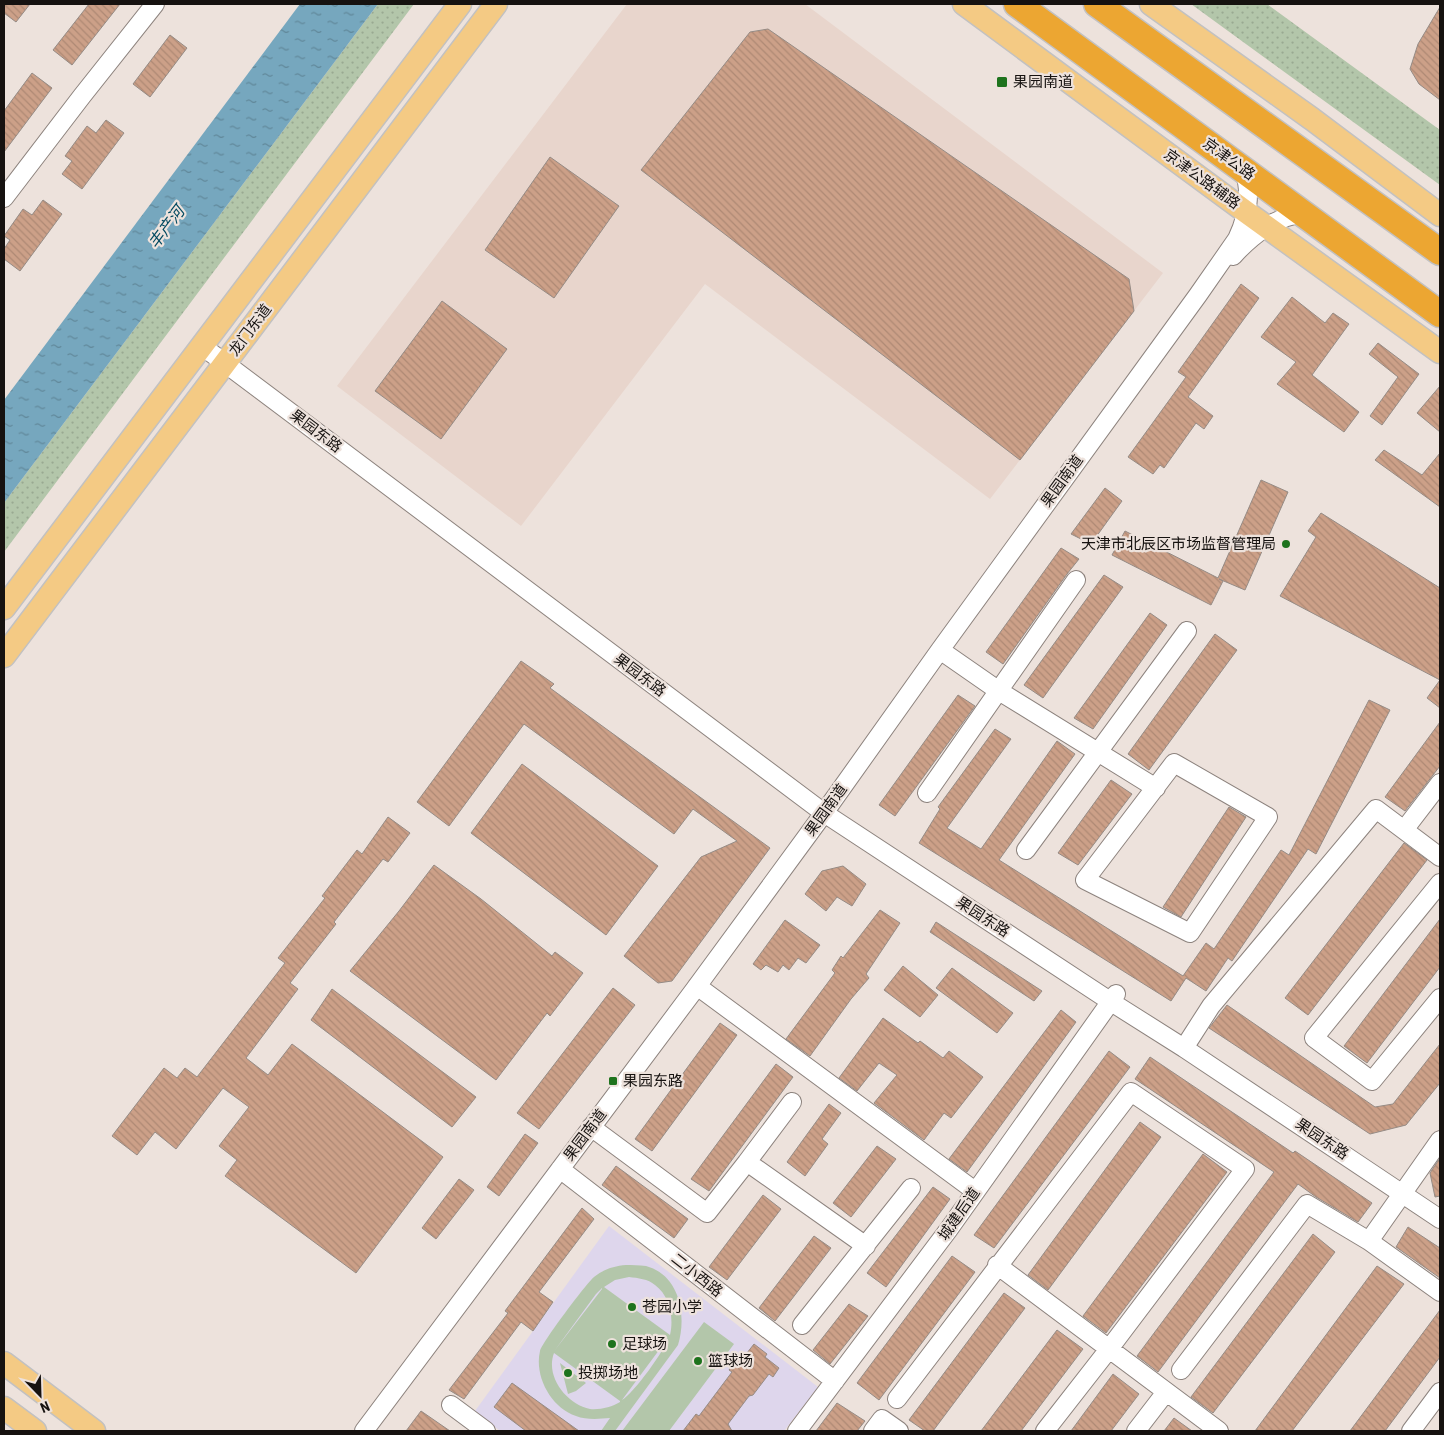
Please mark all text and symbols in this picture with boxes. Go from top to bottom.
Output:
place label: 果园南道 [1013,73,1073,91]
marker: 果园南道 [995,75,1009,89]
street label: 京津公路 [1199,134,1259,184]
street label: 京津公路辅路 [1160,145,1244,213]
water label: 丰产河 [144,200,190,252]
street label: 龙门东道 [225,301,275,359]
street label: 果园东路 [287,406,345,456]
street label: 果园南道 [1037,451,1087,511]
place label: 天津市北辰区市场监督管理局 [1081,535,1276,553]
marker: 天津市北辰区市场监督管理局 [1280,538,1292,550]
street label: 果园东路 [611,650,669,700]
street label: 果园南道 [801,780,851,840]
street label: 果园东路 [953,893,1013,941]
place label: 果园东路 [623,1072,683,1090]
marker: 果园东路 [607,1075,619,1087]
street label: 果园南道 [560,1106,610,1164]
street label: 果园东路 [1292,1115,1352,1163]
street label: 城建后道 [934,1184,984,1244]
street label: 二小西路 [668,1249,726,1301]
place label: 苍园小学 [642,1298,702,1316]
marker: 苍园小学 [626,1301,638,1313]
place label: 足球场 [622,1335,667,1353]
marker: 足球场 [606,1338,618,1350]
place label: 篮球场 [708,1352,753,1370]
marker: 篮球场 [692,1355,704,1367]
place label: 投掷场地 [578,1364,638,1382]
marker: 投掷场地 [562,1367,574,1379]
north arrow [15,1370,65,1420]
text: N [38,1398,52,1416]

